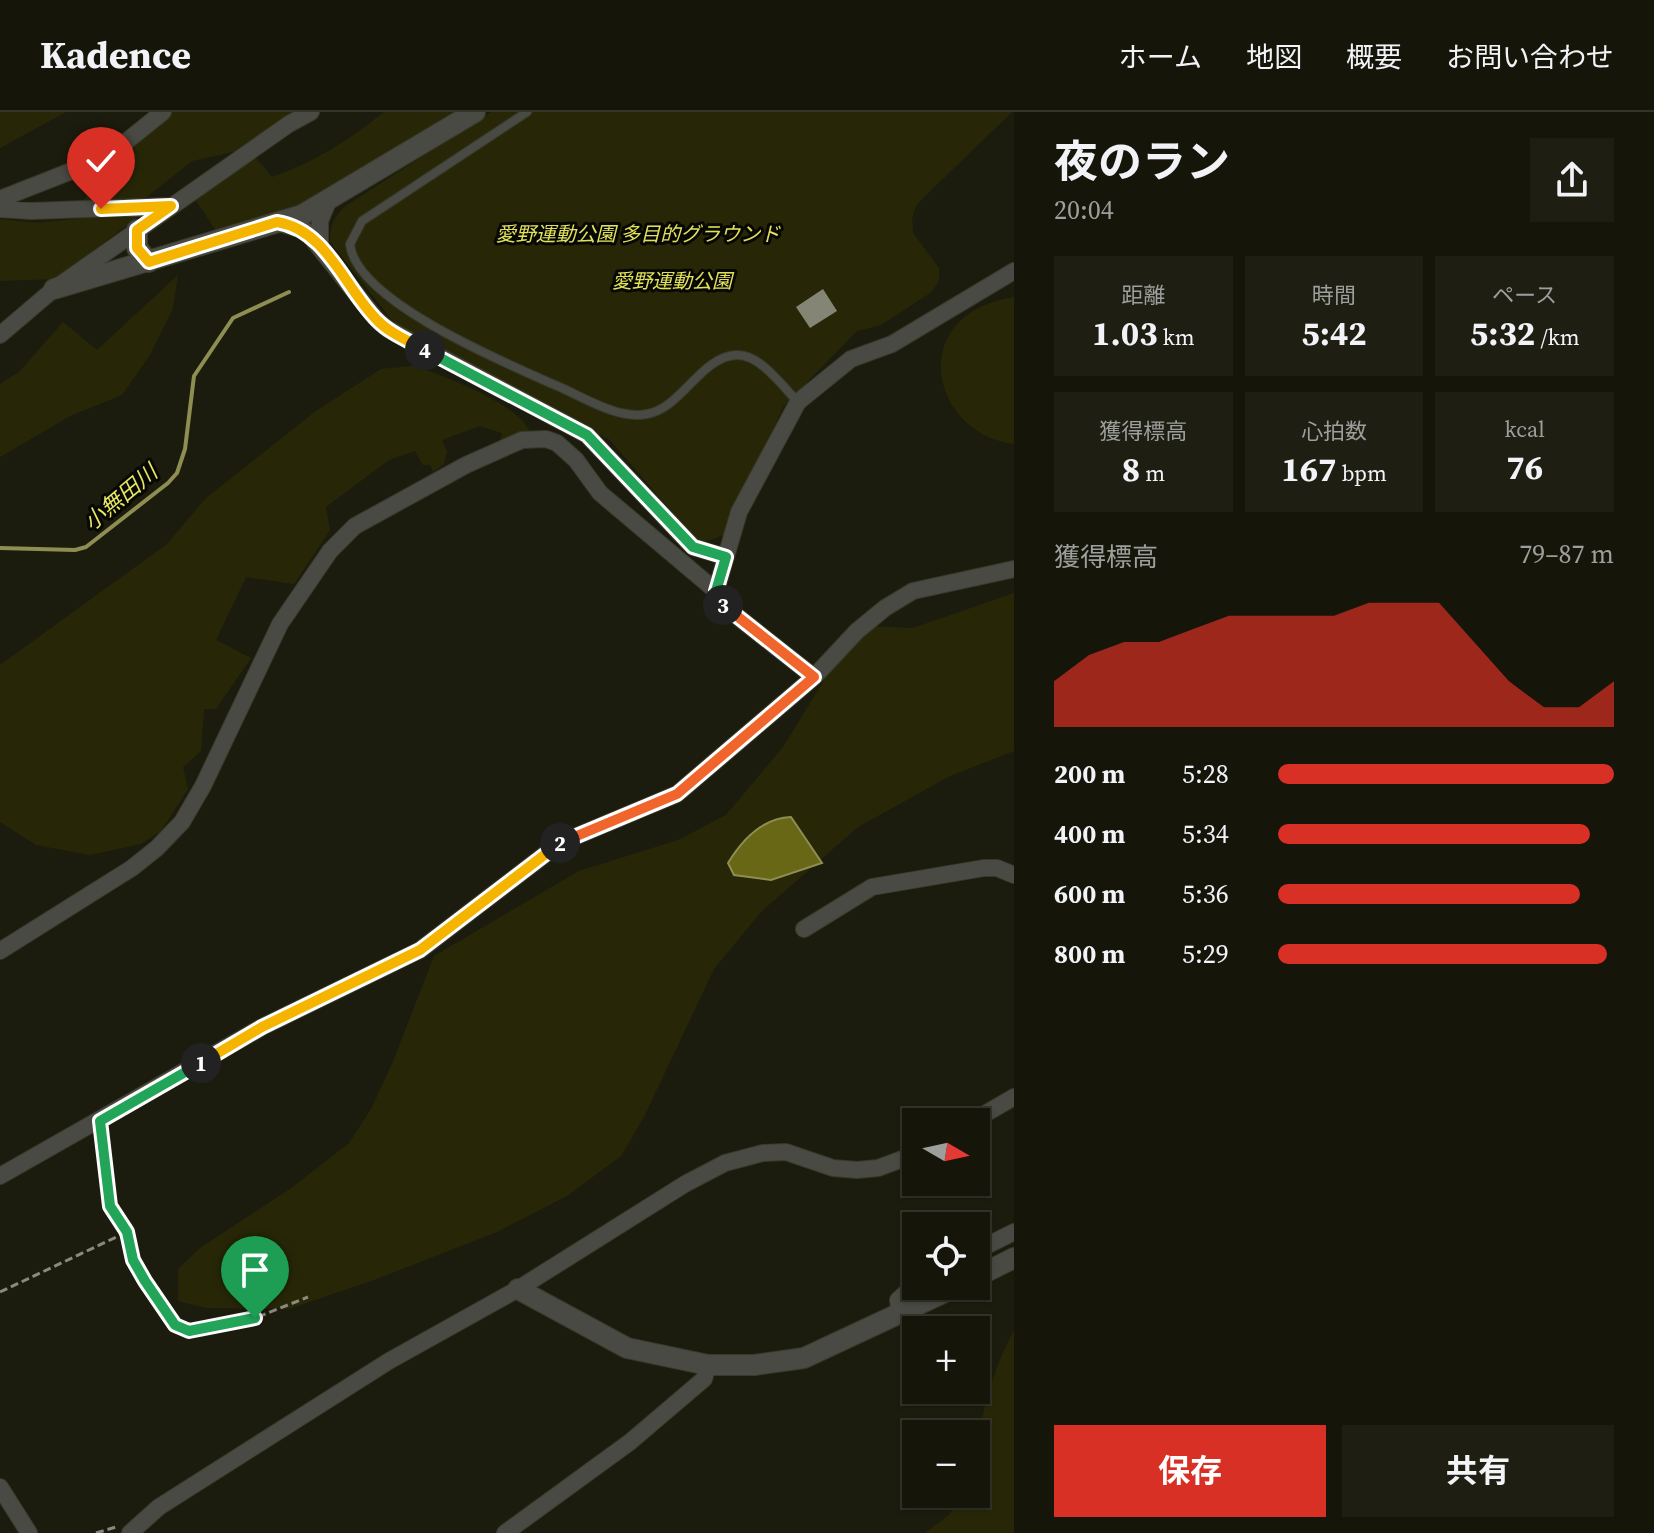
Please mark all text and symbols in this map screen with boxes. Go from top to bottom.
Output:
text: Kadence [40,29,191,81]
text: ホーム [1119,38,1202,76]
text: 地図 [1246,38,1302,76]
text: 概要 [1346,38,1402,76]
text: お問い合わせ [1446,38,1614,76]
pin [67,127,135,209]
text: 夜のラン [1054,131,1230,192]
button: share [1530,138,1614,222]
icon: check [79,139,123,183]
text: 20:04 [1054,192,1114,228]
park label: 愛野運動公園 多目的グラウンド [496,220,781,248]
park label: 愛野運動公園 [612,267,735,295]
text: 距離 [1121,280,1165,310]
text: 時間 [1312,280,1356,310]
text: ペース [1492,280,1557,310]
text: 1.03 [1092,310,1158,356]
text: 5:42 [1301,310,1367,356]
text: 5:32 [1470,310,1535,356]
text: km [1158,322,1195,352]
text: /km [1535,322,1580,352]
pin: 4 [405,330,445,370]
text: 4 [419,335,431,365]
text: kcal [1505,414,1545,444]
text: 獲得標高 [1099,416,1187,446]
text: 心拍数 [1301,416,1367,446]
text: 76 [1506,444,1543,490]
text: 8 [1122,446,1140,492]
text: 167 [1281,446,1337,492]
water label: 小無田川 [77,456,165,537]
text: m [1140,458,1165,488]
text: bpm [1337,458,1387,488]
text: 79–87 m [1519,536,1614,572]
text: 獲得標高 [1054,539,1158,575]
pin: 3 [703,585,743,625]
text: 3 [717,590,729,620]
text: 200 m [1054,756,1125,792]
text: 5:28 [1182,756,1229,792]
text: 400 m [1054,816,1125,852]
text: 5:34 [1182,816,1229,852]
pin: 2 [540,823,580,863]
text: 2 [554,828,566,858]
text: 600 m [1054,876,1125,912]
text: 5:36 [1182,876,1229,912]
text: 800 m [1054,936,1125,972]
text: 5:29 [1182,936,1229,972]
pin: 1 [181,1043,221,1083]
text: 1 [195,1048,207,1078]
north arrow [902,1108,990,1196]
map controls [902,1108,990,1508]
button: locate [902,1212,990,1300]
pin [221,1236,289,1318]
icon: arrive [233,1248,277,1292]
button: + [902,1316,990,1404]
button: − [902,1420,990,1508]
button: 保存 [1054,1425,1326,1517]
button: 共有 [1342,1425,1614,1517]

